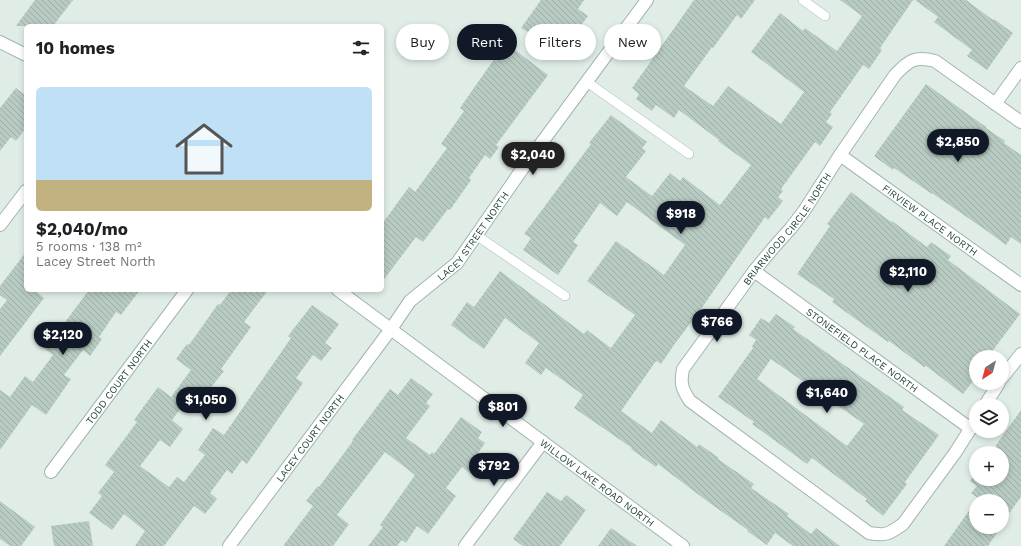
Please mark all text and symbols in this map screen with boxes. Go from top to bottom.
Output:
chip: Buy [396,24,449,60]
chip: Rent [457,24,517,60]
chip: Filters [525,24,596,60]
chip: New [604,24,661,60]
icon: filters [350,37,372,59]
text: 10 homes [36,38,115,58]
icon: home [168,113,240,185]
pin: $2,850 [925,129,991,163]
text: $2,850 [936,134,980,149]
pin: $2,040 [500,142,566,176]
text: $2,040 [511,147,555,162]
street label: BRIARWOOD CIRCLE NORTH [741,171,833,287]
street label: FIRVIEW PLACE NORTH [880,182,979,258]
street label: LACEY STREET NORTH [435,190,511,283]
pin: $918 [657,201,705,235]
text: $918 [666,206,696,221]
text: $2,040/mo [36,219,128,239]
text: 5 rooms · 138 m² [36,239,142,254]
text: Lacey Street North [36,254,156,269]
pin: $2,110 [875,259,941,293]
text: $2,110 [889,264,927,279]
street label: STONEFIELD PLACE NORTH [804,306,920,394]
pin: $766 [693,309,741,343]
text: $766 [701,314,733,329]
pin: $2,120 [30,322,96,356]
text: $2,120 [43,327,83,342]
street label: TODD COURT NORTH [84,337,154,426]
north arrow [969,350,1009,390]
map controls [969,350,1009,534]
pin: $1,640 [794,380,860,414]
text: $1,640 [806,385,848,400]
pin: $1,050 [173,387,239,421]
text: $1,050 [185,392,227,407]
street label: LACEY COURT NORTH [274,392,346,484]
pin: $801 [479,394,527,428]
button: layers [969,398,1009,438]
text: $801 [488,399,518,414]
street label: WILLOW LAKE ROAD NORTH [538,437,656,529]
button: + [969,446,1009,486]
pin: $792 [470,453,518,487]
text: $792 [478,458,510,473]
button: − [969,494,1009,534]

